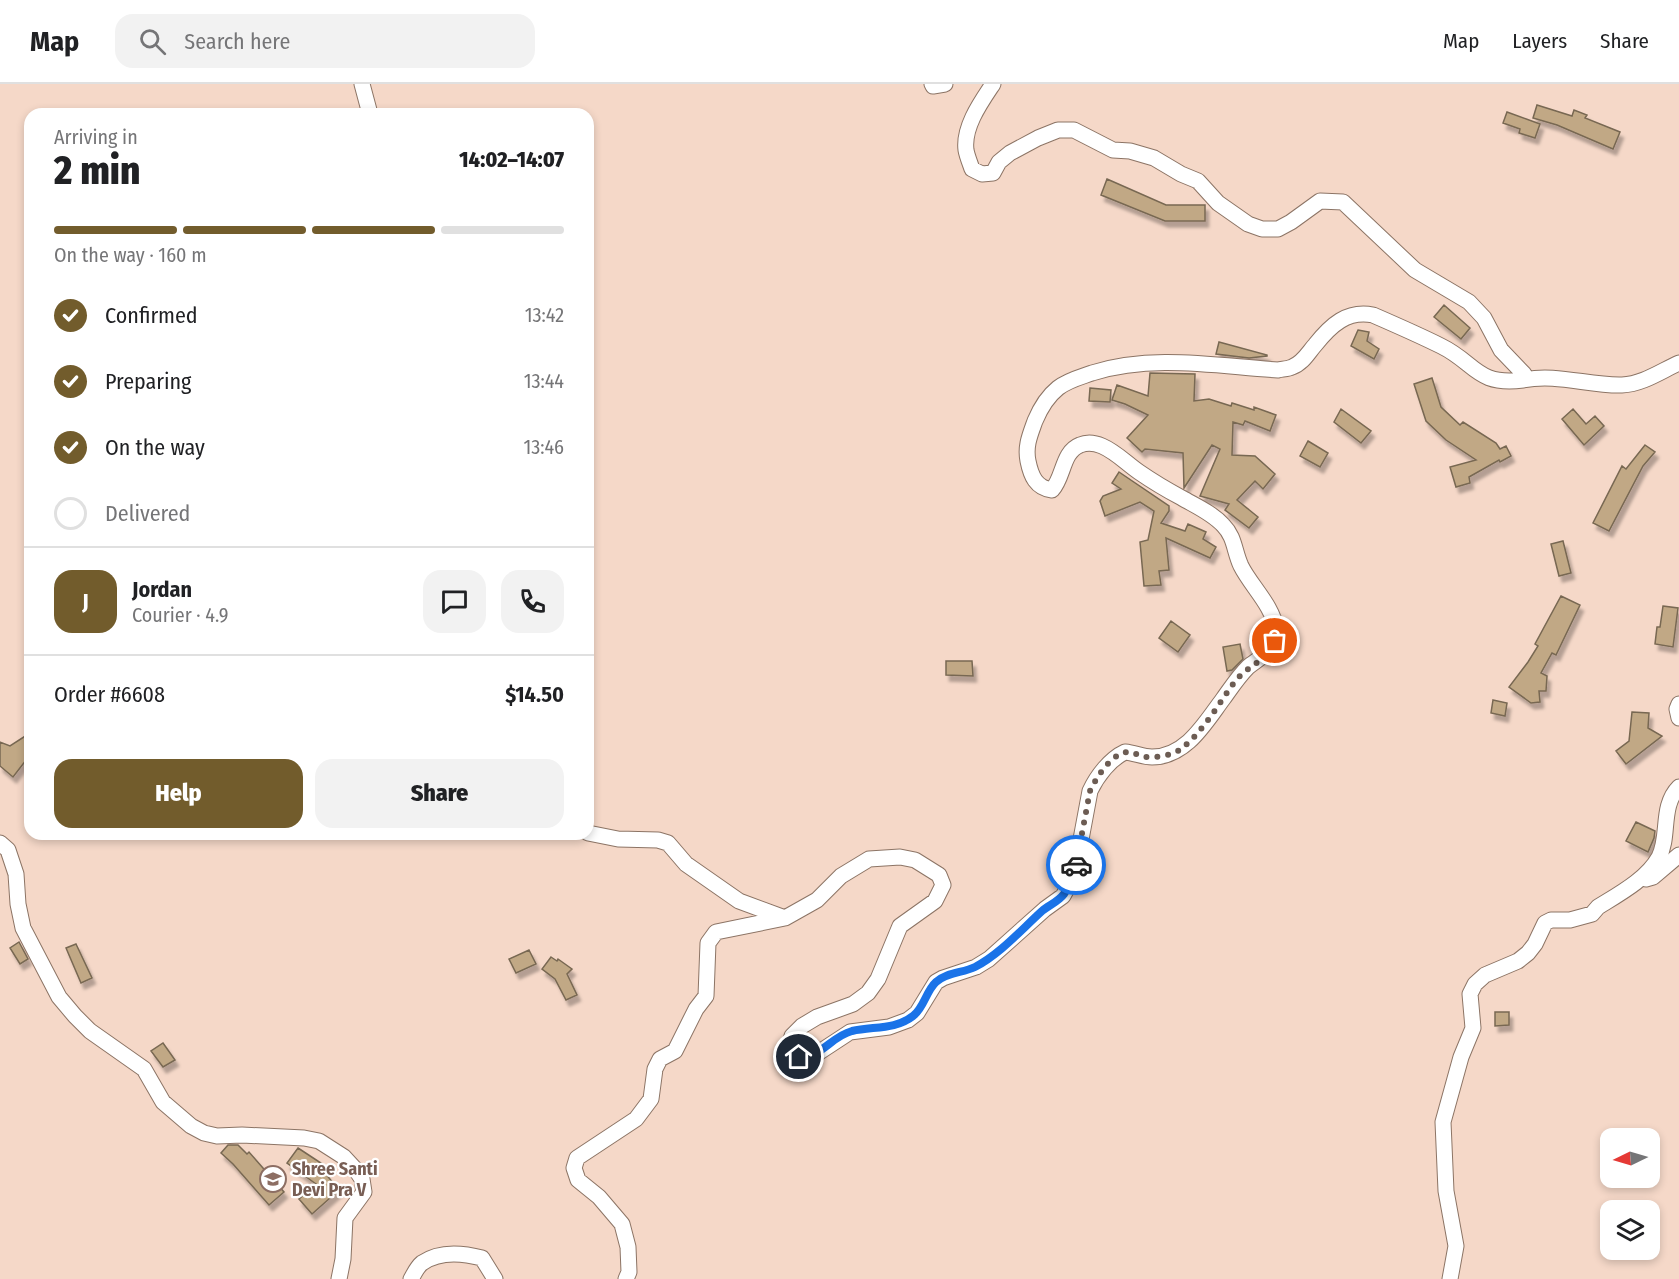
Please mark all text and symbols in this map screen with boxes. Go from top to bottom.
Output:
search box [115,14,535,68]
text: Map [30,25,79,58]
icon: search [136,25,169,58]
text: Search here [184,28,290,55]
text: Map [1443,28,1479,54]
text: Layers [1512,28,1567,54]
text: Share [1600,28,1649,54]
text: Arriving in [54,125,138,149]
text: 14:02–14:07 [459,146,564,173]
text: 2 min [54,148,140,194]
text: On the way · 160 m [54,243,207,267]
icon: check [54,299,87,332]
text: Confirmed [105,302,198,329]
text: 13:42 [525,303,564,327]
icon: check [54,365,87,398]
text: Preparing [105,368,191,395]
text: 13:44 [524,369,564,393]
icon: check [54,431,87,464]
text: On the way [105,434,205,461]
text: 13:46 [523,435,564,459]
text: Delivered [105,500,190,527]
button: chat [423,570,486,633]
button: phone [501,570,564,633]
text: Jordan [132,576,192,603]
text: J [82,588,89,615]
text: Courier · 4.9 [132,603,228,627]
pin [1249,615,1300,666]
icon: bag [1258,624,1291,657]
text: Order #6608 [54,681,165,708]
text: $14.50 [505,681,564,708]
button: Help [54,759,303,828]
button: Share [315,759,564,828]
courier [1046,835,1106,895]
icon: car [1060,849,1093,882]
pin [773,1031,824,1082]
icon: home [782,1040,815,1073]
north arrow [1600,1128,1660,1188]
map controls [1600,1128,1660,1260]
place label: Shree Santi Devi Pra V [292,1158,378,1201]
school or university icon: Shree Santi Devi Pra V [258,1164,288,1194]
button: layers [1600,1200,1660,1260]

